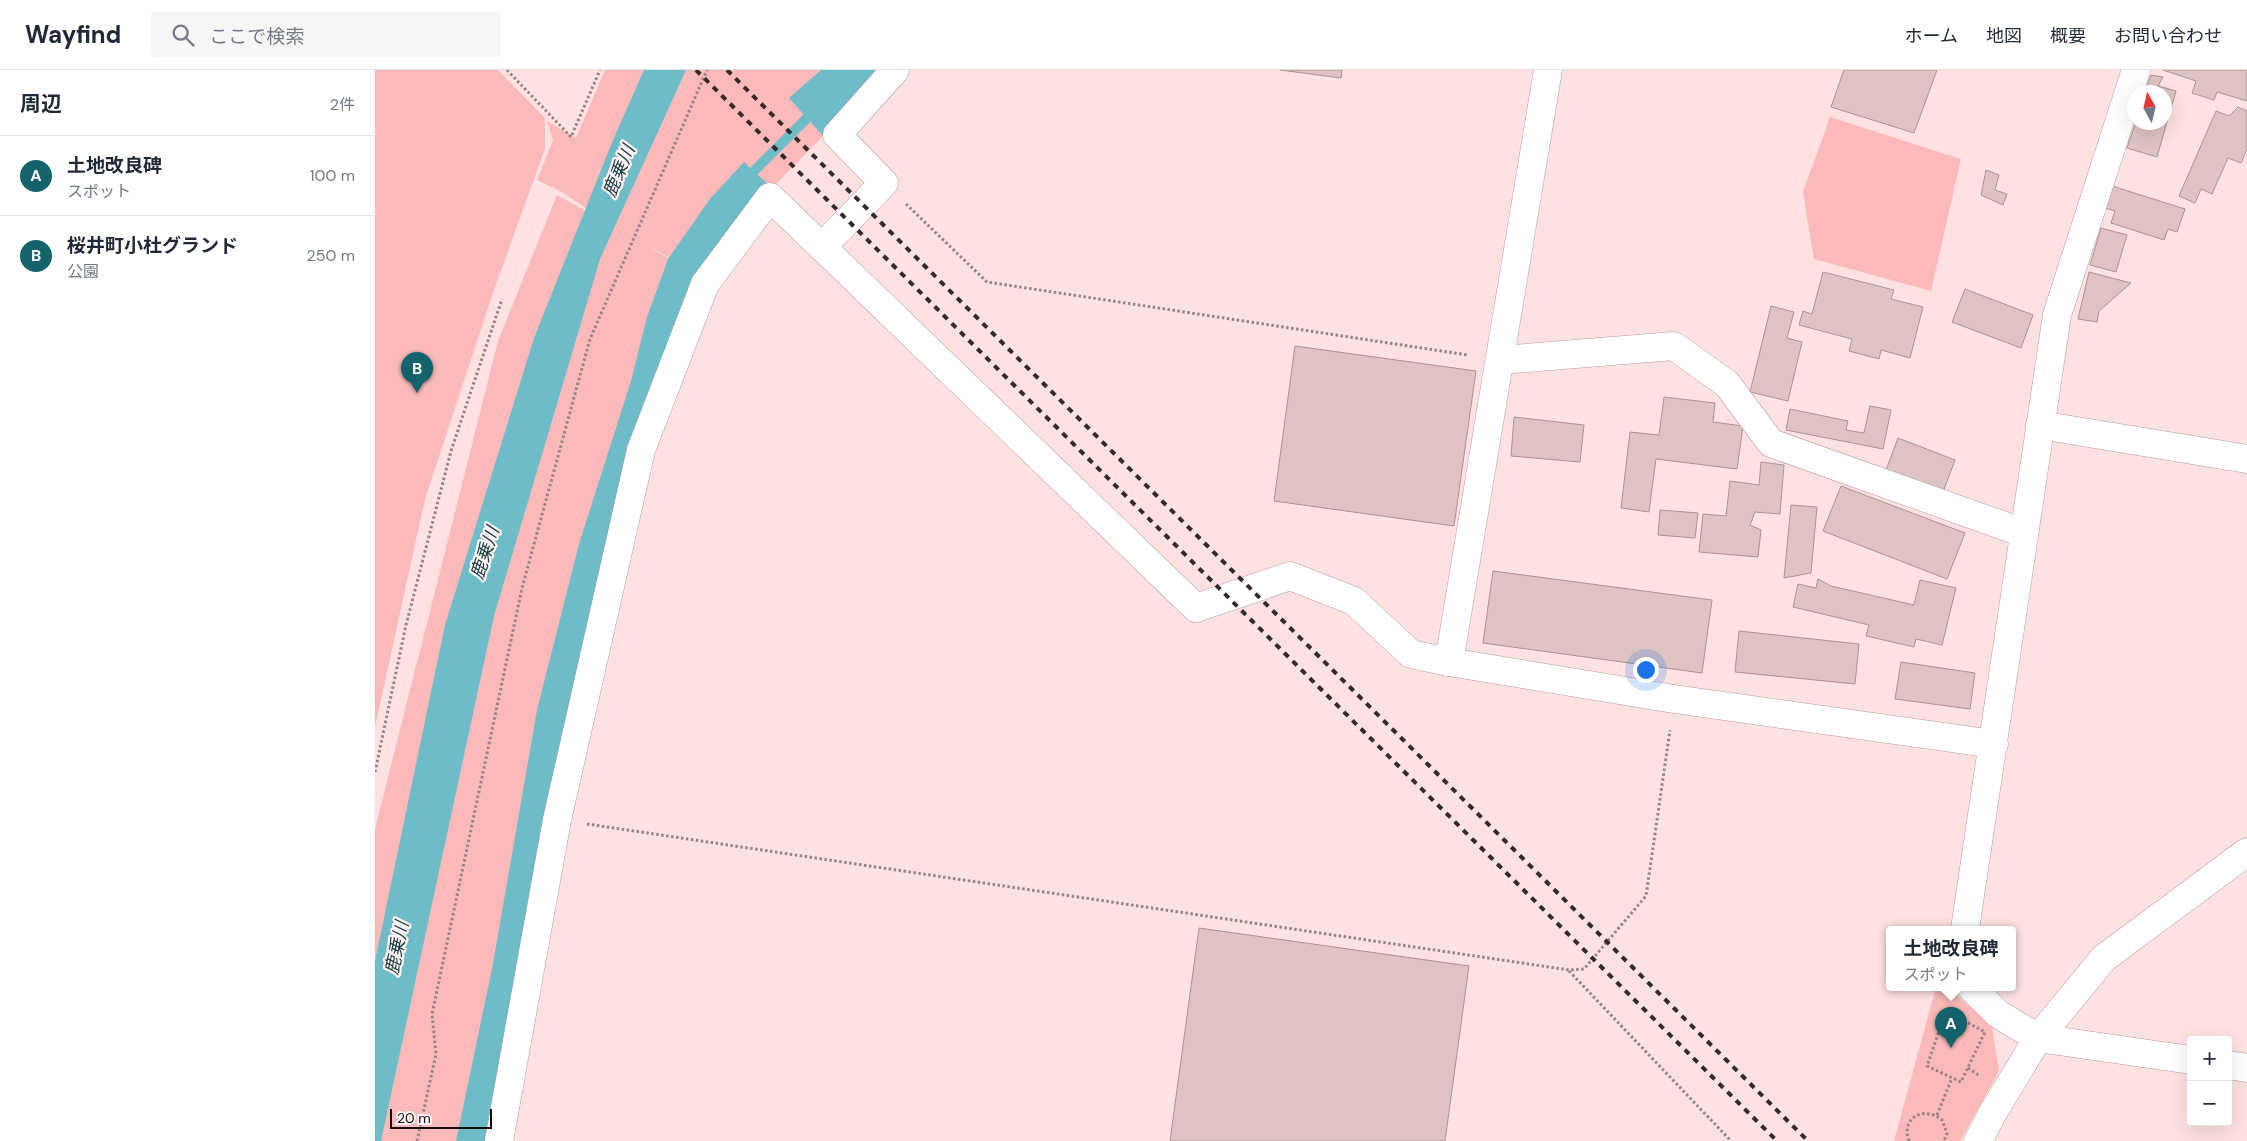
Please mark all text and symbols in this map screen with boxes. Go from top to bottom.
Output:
search box [151,12,501,57]
text: Wayfind [25,19,121,50]
icon: search [169,21,197,49]
text: ここで検索 [209,24,304,49]
text: ホーム [1905,24,1958,48]
text: 地図 [1986,24,2022,48]
text: 概要 [2050,24,2086,48]
text: お問い合わせ [2114,24,2222,48]
north arrow [2127,85,2172,130]
text: 周辺 [20,90,62,118]
text: 2件 [330,94,355,115]
water label: 鹿乗川 [597,140,641,201]
text: 土地改良碑 [67,153,162,178]
text: A [30,165,42,186]
text: 100 m [310,165,355,186]
text: スポット [67,181,131,202]
text: 桜井町小杜グランド [67,233,238,258]
text: B [31,245,41,266]
text: 250 m [307,245,355,266]
text: 公園 [67,261,99,282]
pin: B [401,352,433,393]
water label: 鹿乗川 [465,522,506,582]
your location [1633,657,1659,683]
water label: 鹿乗川 [380,917,415,977]
popup [1886,926,2016,991]
text: 土地改良碑 [1903,936,1999,961]
text: スポット [1903,964,1968,985]
pin: A [1935,1007,1967,1048]
map controls [2187,1036,2232,1126]
button: + [2187,1036,2232,1081]
button: − [2187,1081,2232,1126]
scale bar [390,1106,493,1129]
text: 20 m [397,1109,431,1127]

